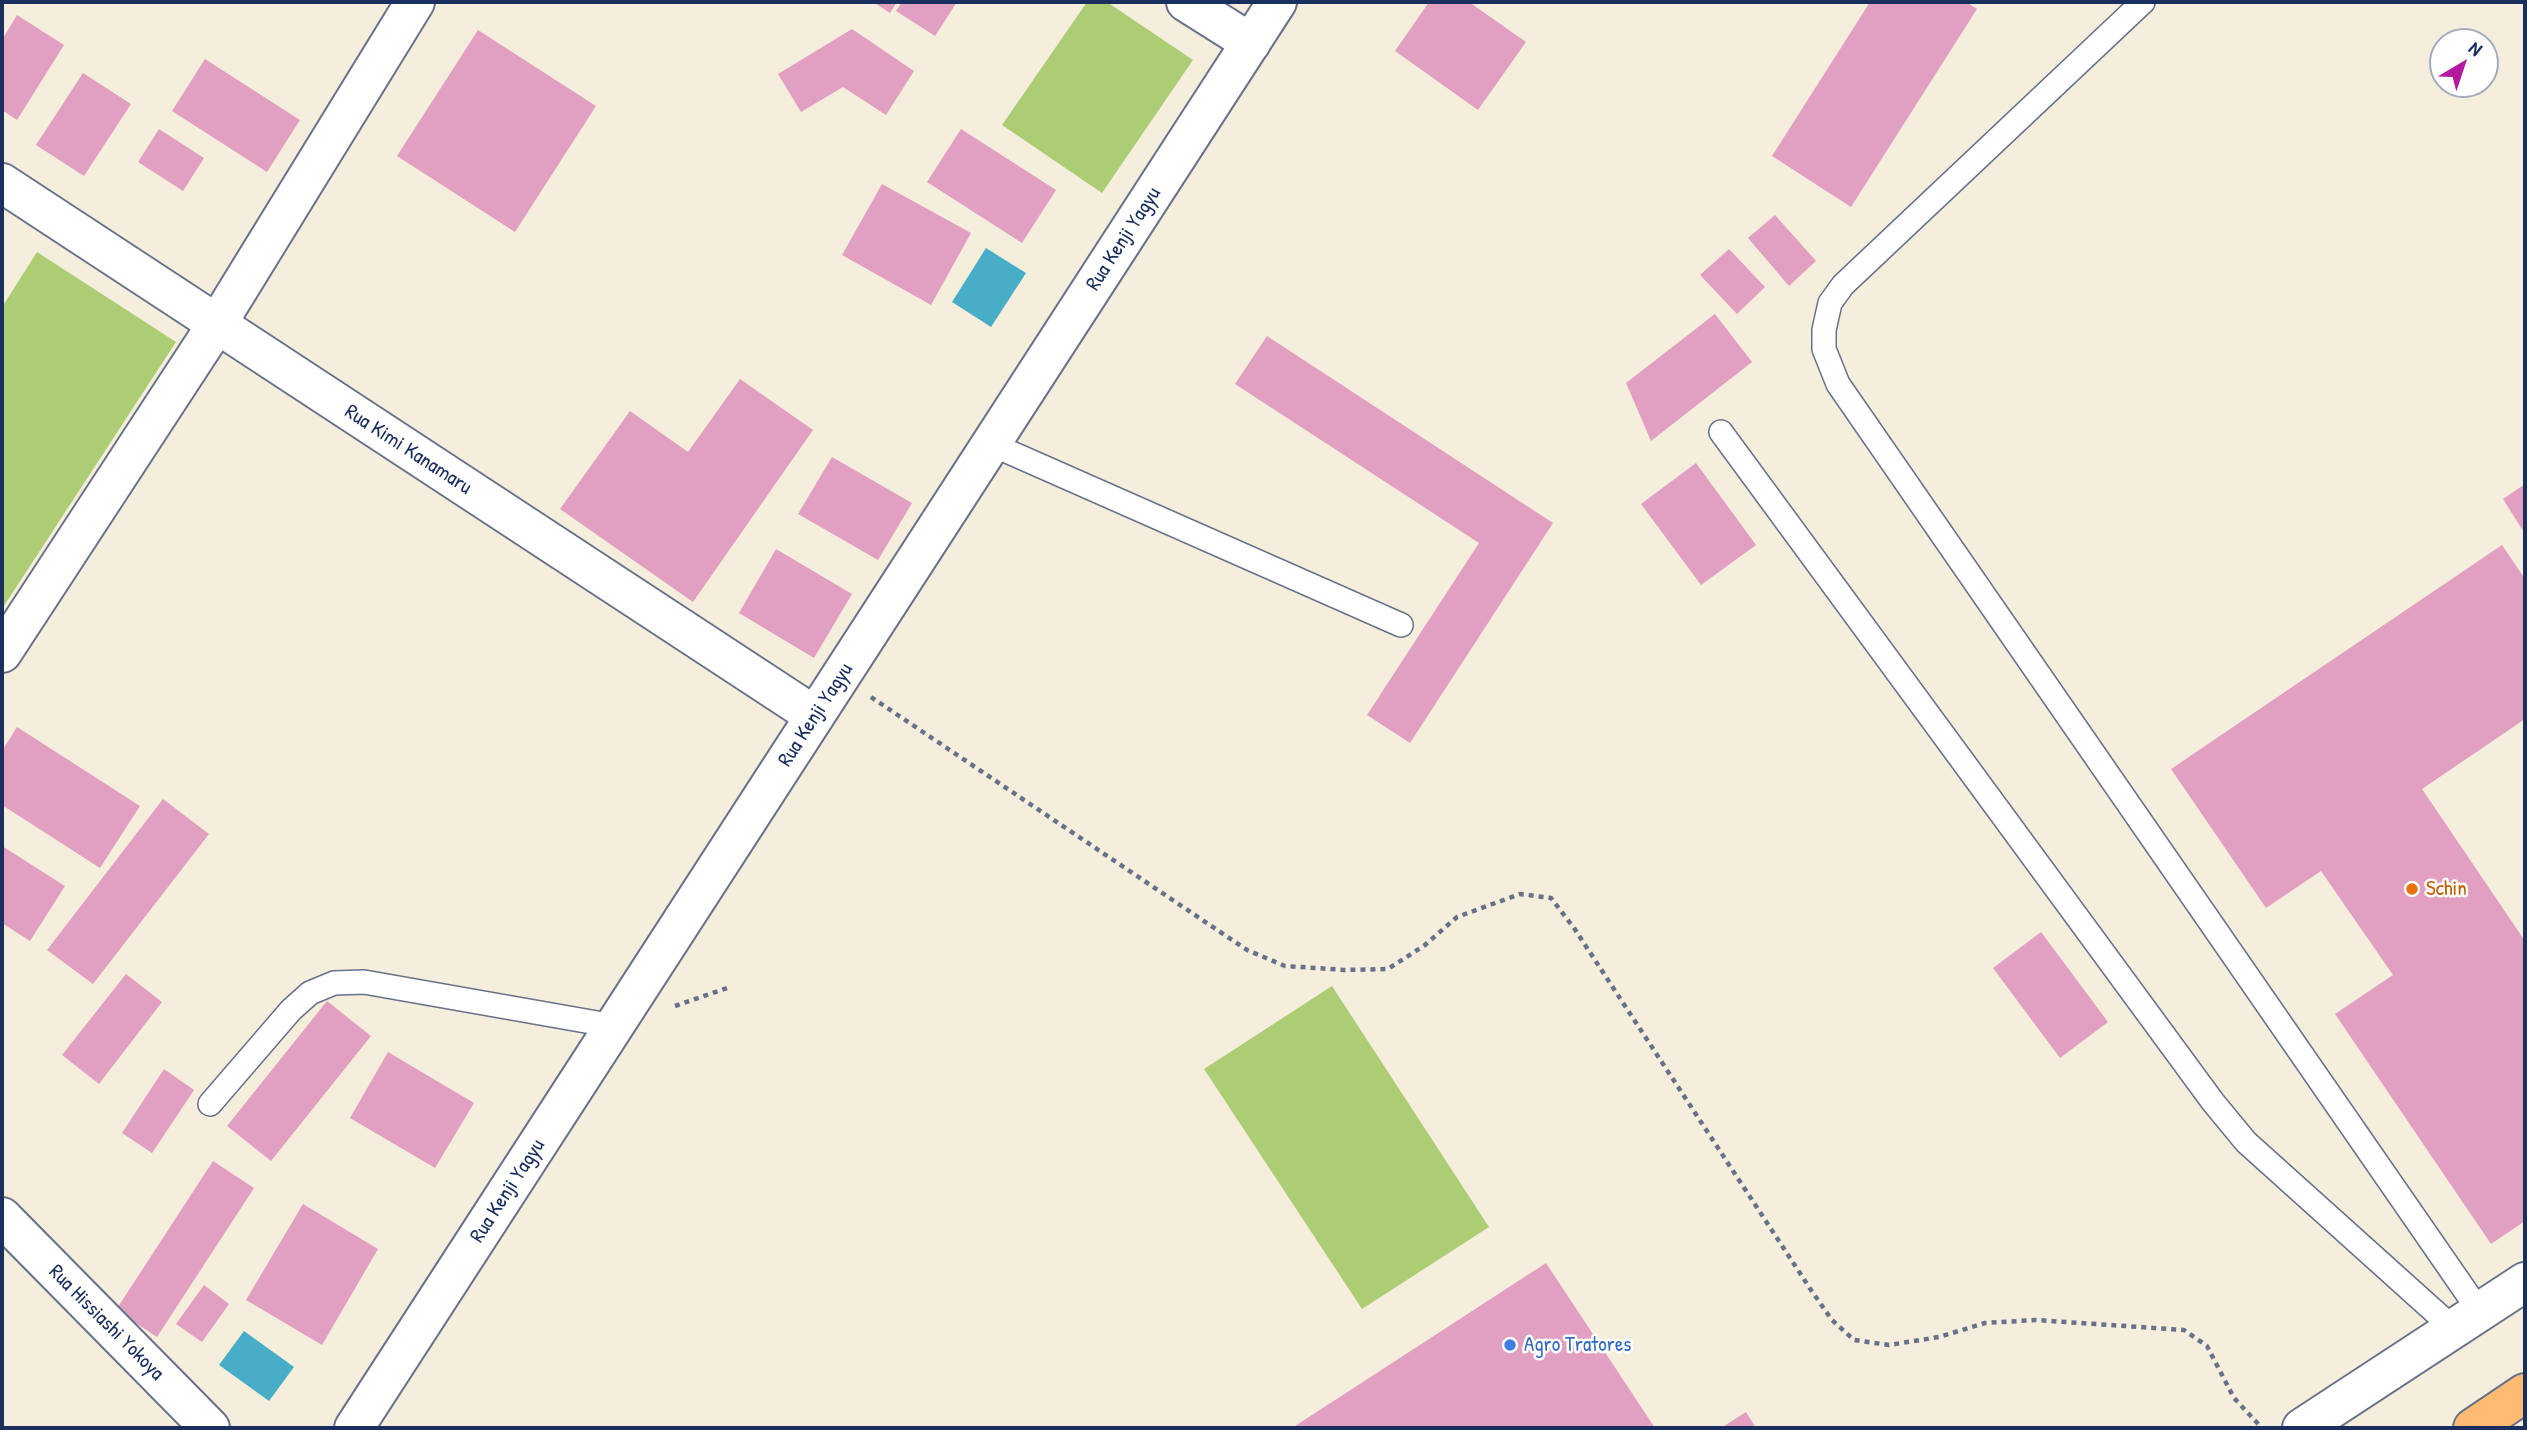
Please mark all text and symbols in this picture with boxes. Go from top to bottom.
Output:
north arrow [2429,28,2499,98]
text: N [2464,35,2488,62]
street label: Rua Kenji Yagyu [1081,182,1167,296]
street label: Rua Kimi Kanamaru [340,400,476,500]
street label: Rua Kenji Yagyu [773,658,859,772]
place label: Schin [2426,876,2467,902]
marker: Schin [2404,881,2420,897]
street label: Rua Kenji Yagyu [465,1134,551,1248]
street label: Rua Hissiashi Yokoya [43,1260,169,1386]
place label: Agro Tratores [1524,1332,1631,1358]
marker: Agro Tratores [1502,1337,1518,1353]

